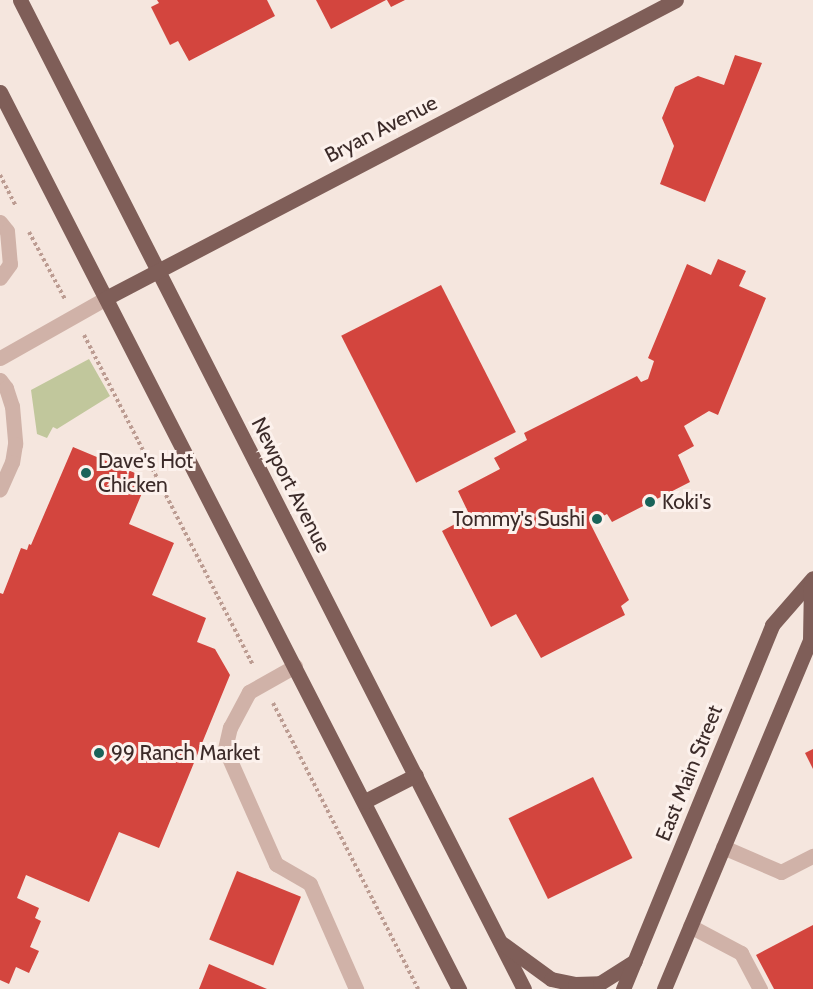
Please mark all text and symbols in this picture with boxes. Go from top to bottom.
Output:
street label: Bryan Avenue [321,90,441,168]
street label: Newport Avenue [246,413,336,557]
place label: Dave's Hot Chicken [98,448,193,498]
marker: Dave's Hot Chicken [79,466,93,480]
place label: Koki's [662,489,711,515]
marker: Koki's [643,495,657,509]
place label: Tommy's Sushi [452,506,585,532]
marker: Tommy's Sushi [590,512,604,526]
street label: East Main Street [650,701,728,845]
place label: 99 Ranch Market [111,740,260,766]
marker: 99 Ranch Market [92,746,106,760]

